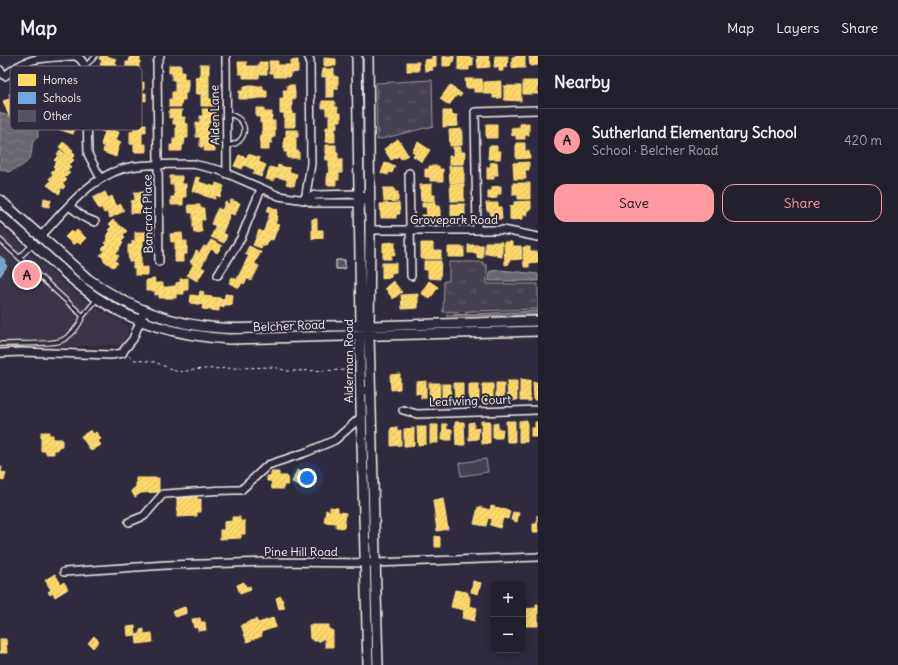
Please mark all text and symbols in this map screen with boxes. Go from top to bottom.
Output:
text: Map [20,16,57,40]
text: Map [727,19,754,37]
text: Layers [776,19,819,37]
text: Share [841,19,878,37]
legend [10,66,142,130]
text: Nearby [554,71,610,93]
text: Homes [43,73,78,87]
street label: Alden Lane [206,85,223,145]
text: Schools [43,91,81,105]
text: Other [43,109,72,123]
text: Sutherland Elementary School [592,123,797,142]
text: A [563,132,571,149]
text: 420 m [844,132,882,149]
text: School · Belcher Road [592,142,718,159]
street label: Bancroft Place [139,174,156,254]
button: Save [554,184,714,222]
button: Share [722,184,882,222]
street label: Grovepark Road [410,212,498,227]
pin: A [14,260,40,290]
street label: Belcher Road [253,317,325,334]
street label: Alderman Road [341,319,356,403]
street label: Leafwing Court [428,392,511,409]
your location [297,468,317,488]
street label: Pine Hill Road [264,544,338,559]
map controls [490,581,526,653]
button: + [490,581,526,617]
button: − [490,617,526,653]

